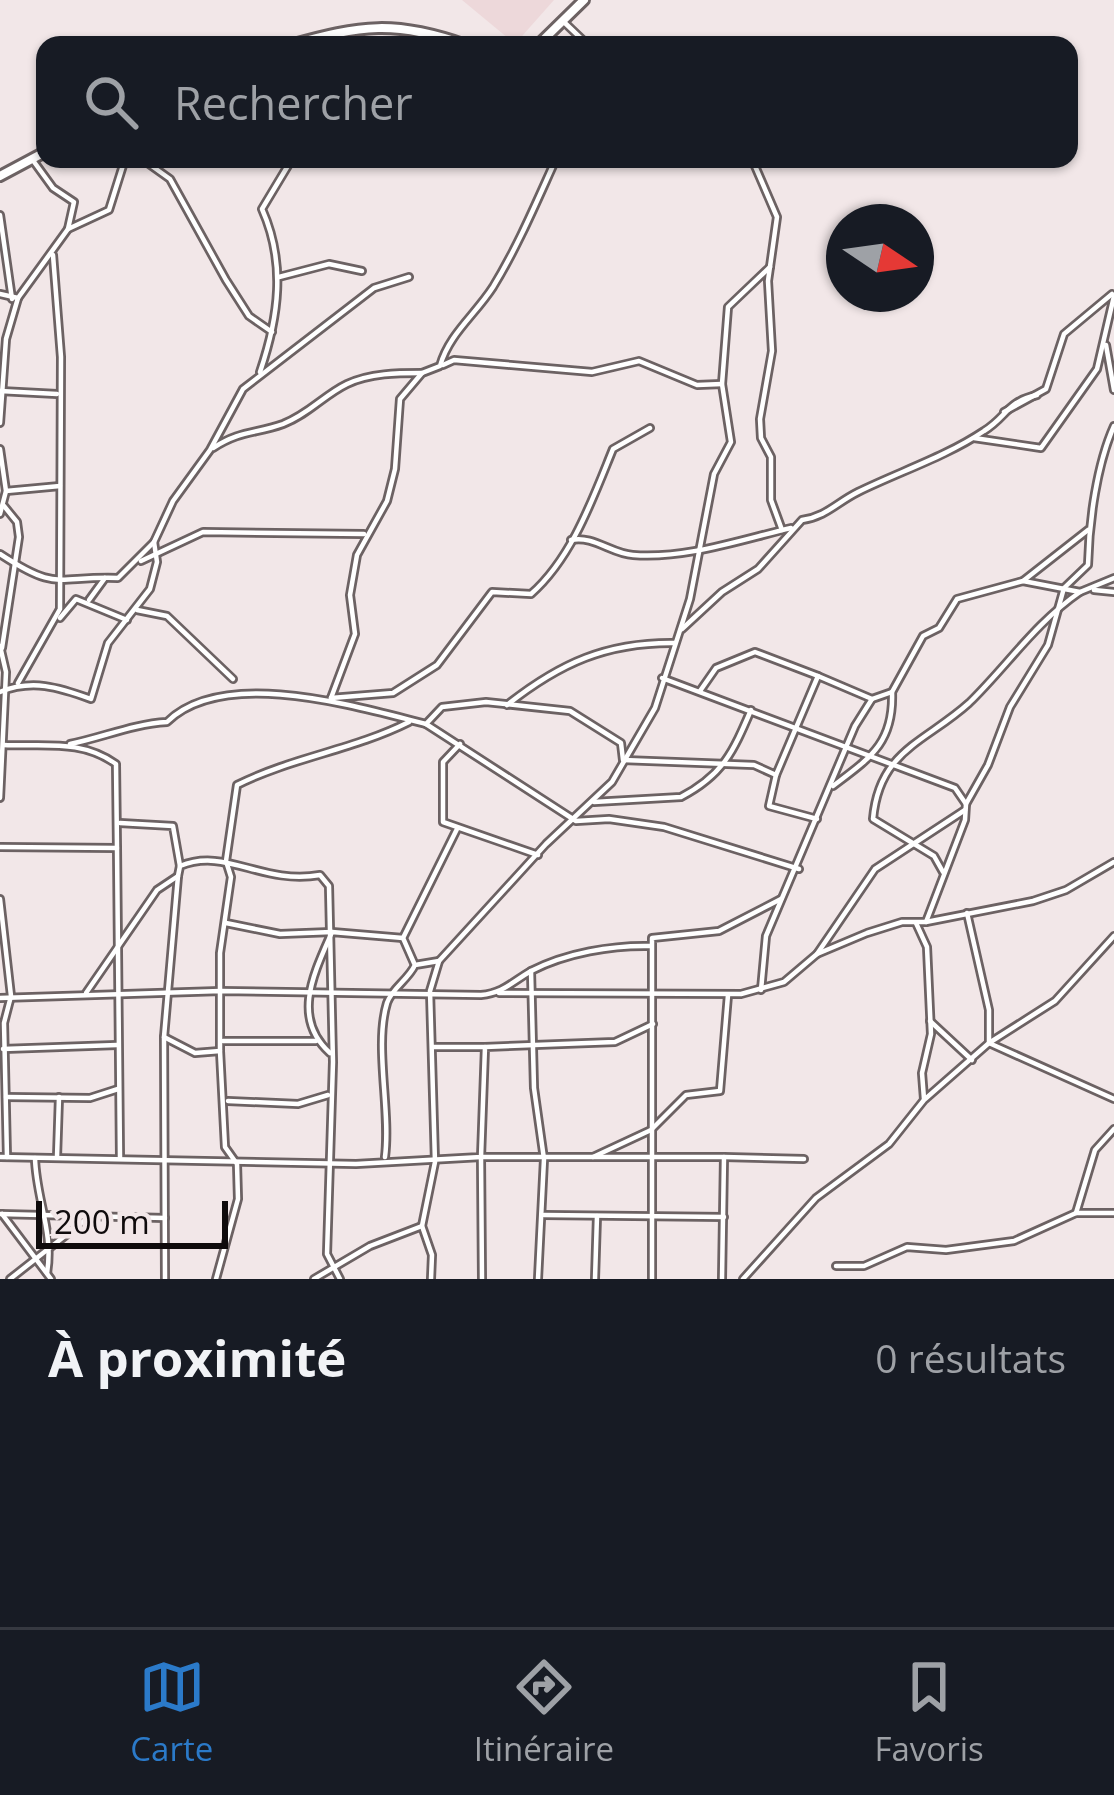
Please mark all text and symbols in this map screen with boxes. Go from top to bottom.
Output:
search box [36,36,1078,168]
icon: search [78,69,144,135]
text: Rechercher [174,72,413,133]
north arrow [826,204,934,312]
scale bar [36,1195,228,1248]
text: 200 m [54,1199,150,1244]
text: À proximité [48,1322,346,1392]
text: 0 résultats [875,1331,1066,1384]
tab: Carte [130,1654,213,1771]
tab: Itinéraire [474,1654,614,1771]
tab: Favoris [874,1654,984,1771]

